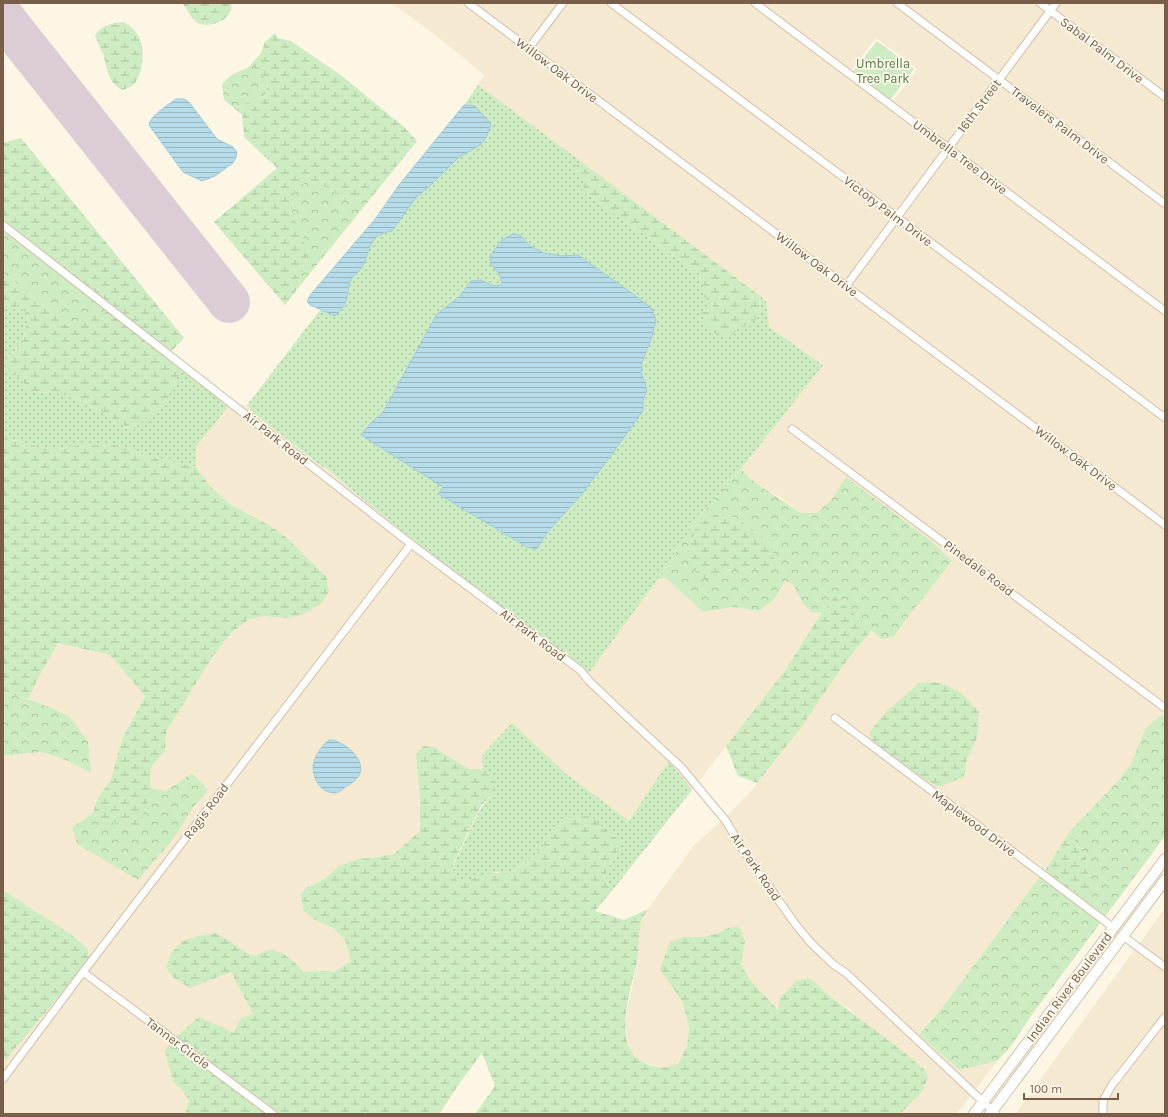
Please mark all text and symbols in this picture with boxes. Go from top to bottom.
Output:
street label: Sabal Palm Drive [1057,14,1147,86]
street label: Willow Oak Drive [513,34,601,106]
park label: Umbrella Tree Park [856,56,910,86]
street label: 16th Street [954,76,1004,136]
street label: Travelers Palm Drive [1008,83,1112,167]
street label: Umbrella Tree Drive [910,117,1010,198]
street label: Victory Palm Drive [841,173,936,249]
street label: Willow Oak Drive [773,228,861,300]
street label: Air Park Road [240,408,312,468]
street label: Willow Oak Drive [1032,422,1120,494]
street label: Pinedale Road [941,537,1017,599]
street label: Air Park Road [497,605,569,665]
street label: Ragis Road [180,780,232,842]
street label: Maplewood Drive [929,787,1019,860]
street label: Air Park Road [728,830,784,904]
street label: Indian River Boulevard [1023,929,1115,1045]
street label: Tanner Circle [143,1014,213,1072]
scale bar [1024,1075,1118,1101]
text: 100 m [1030,1082,1062,1096]

